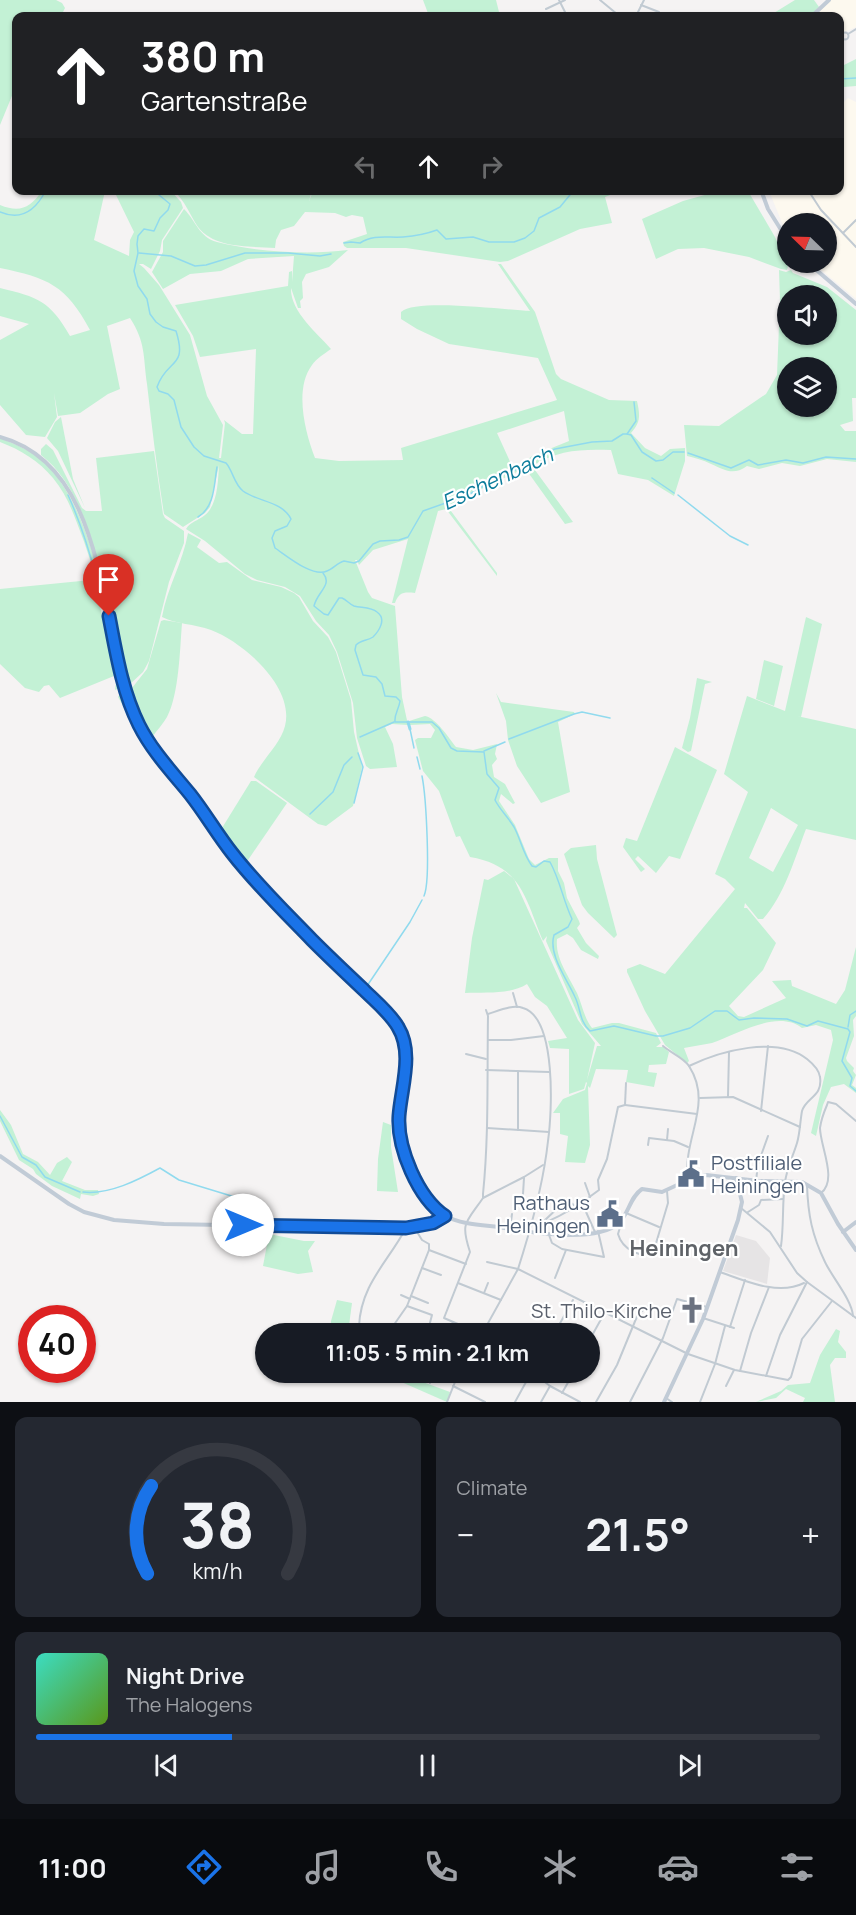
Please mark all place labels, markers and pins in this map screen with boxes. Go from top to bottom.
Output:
pin [83,554,134,616]
place label: Postfiliale Heiningen [711,1149,805,1199]
public building icon: Postfiliale Heiningen [676,1159,706,1189]
place label: Rathaus Heiningen [496,1189,590,1239]
public building icon: Rathaus Heiningen [595,1199,625,1229]
church icon: St. Thilo-Kirche [677,1295,707,1325]
place label: St. Thilo-Kirche [531,1297,672,1324]

